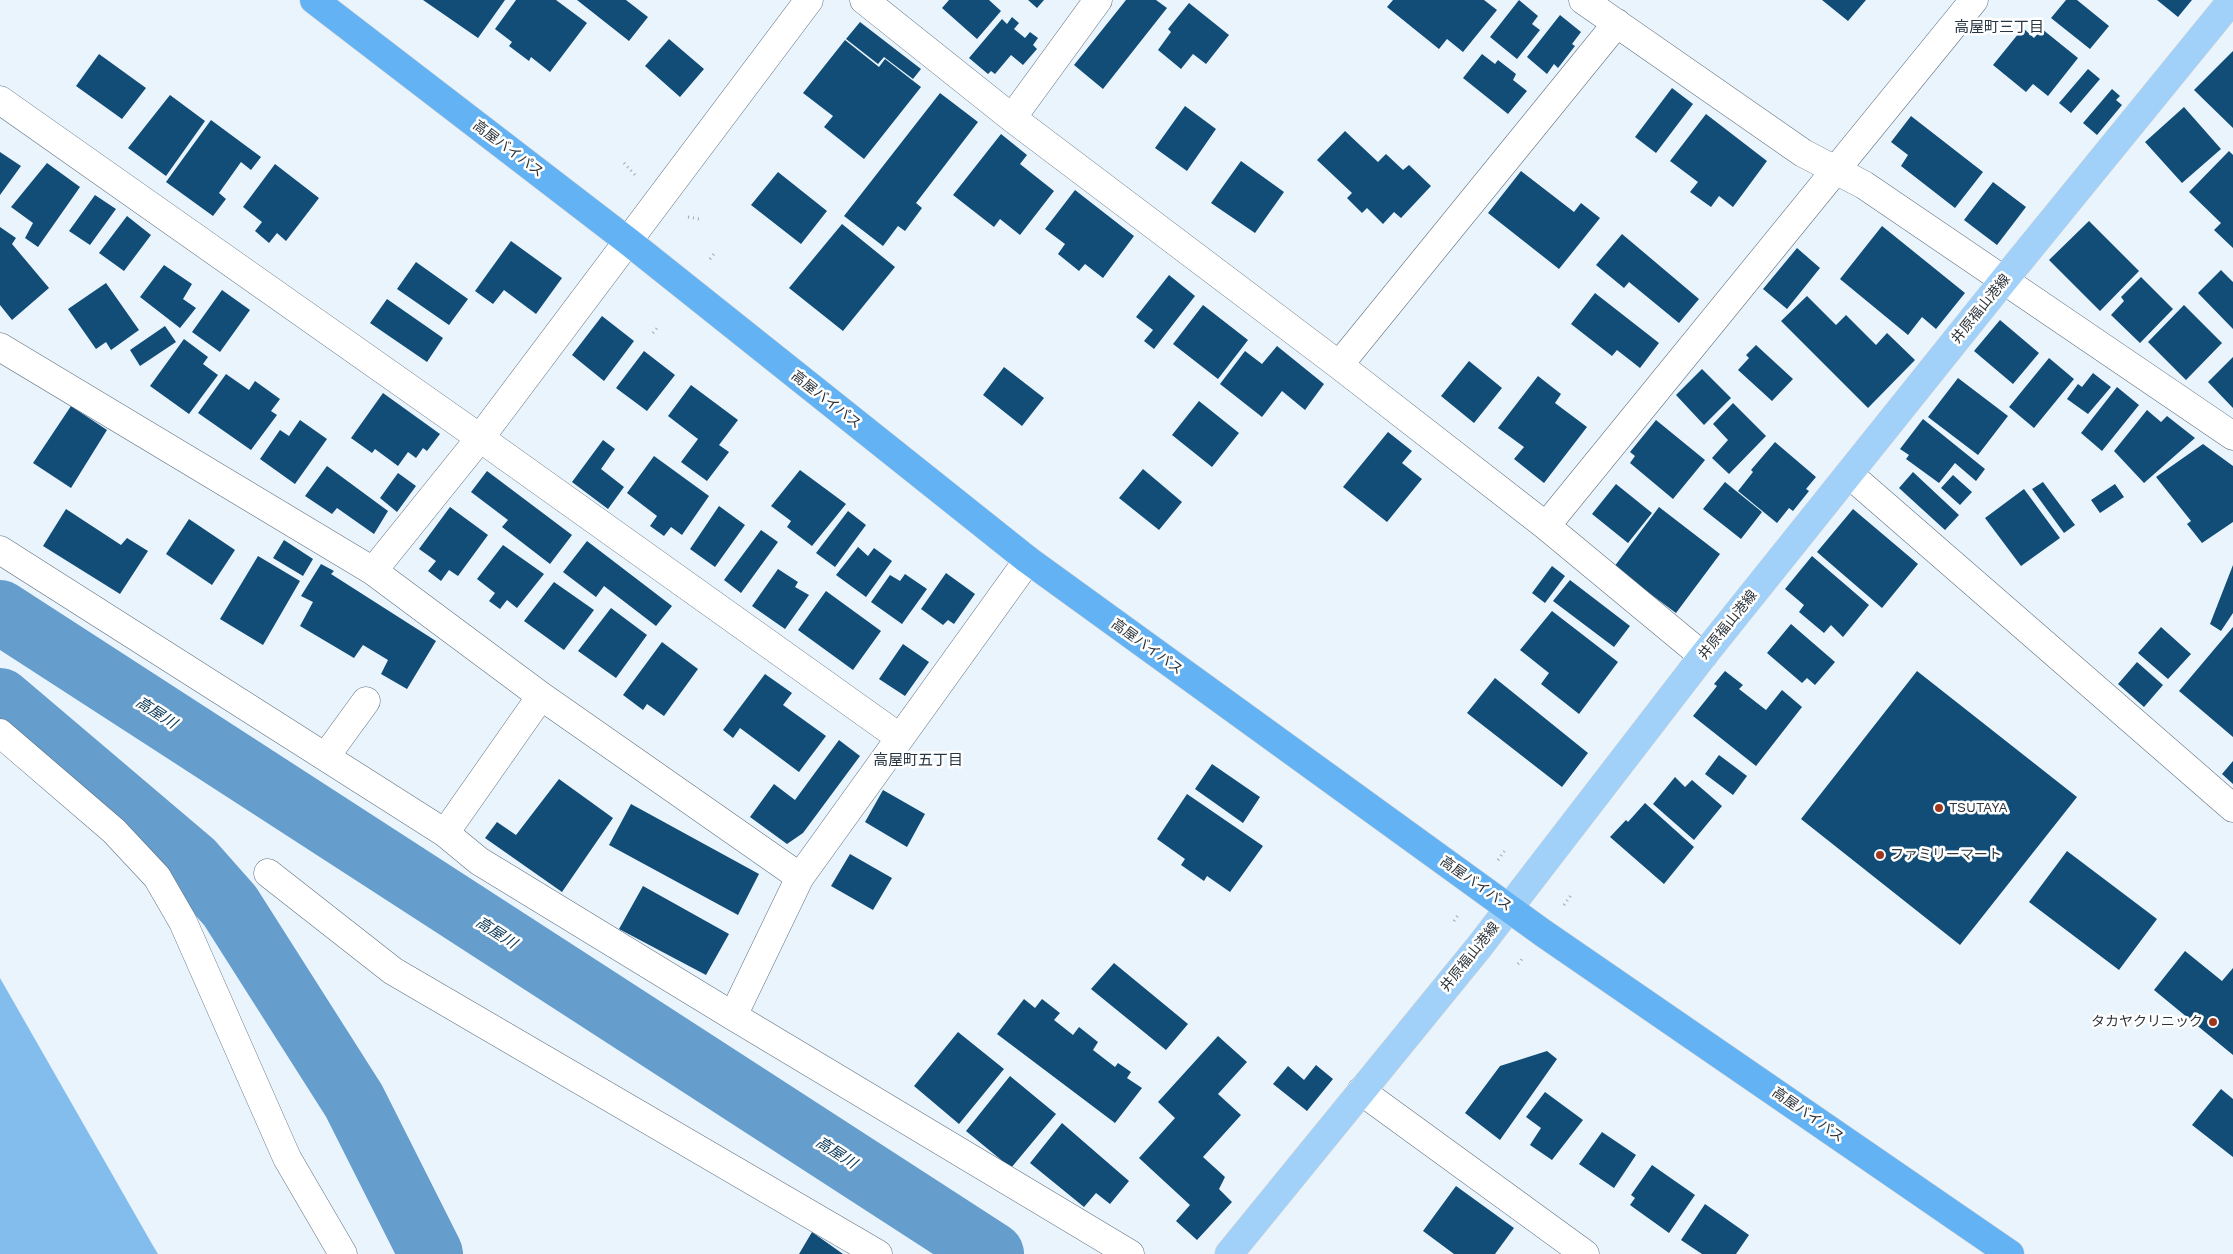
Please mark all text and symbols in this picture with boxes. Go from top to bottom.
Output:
district label: 高屋町三丁目 [1954,19,2044,37]
street label: 高屋バイパス [469,117,547,181]
street label: 井原福山港線 [1948,271,2014,347]
street label: 高屋バイパス [788,368,864,432]
street label: 井原福山港線 [1695,587,1761,663]
street label: 高屋バイパス [1108,616,1186,678]
water label: 高屋川 [132,693,180,733]
district label: 高屋町五丁目 [873,752,963,770]
place label: TSUTAYA [1949,800,2008,816]
marker: TSUTAYA [1933,802,1945,814]
place label: ファミリーマート [1890,847,2002,863]
marker: ファミリーマート [1874,849,1886,861]
street label: 高屋バイパス [1437,853,1515,915]
water label: 高屋川 [472,913,520,953]
street label: 井原福山港線 [1437,919,1503,995]
place label: タカヤクリニック [2091,1014,2203,1030]
marker: タカヤクリニック [2207,1016,2219,1028]
street label: 高屋バイパス [1769,1084,1847,1146]
water label: 高屋川 [812,1133,860,1173]

